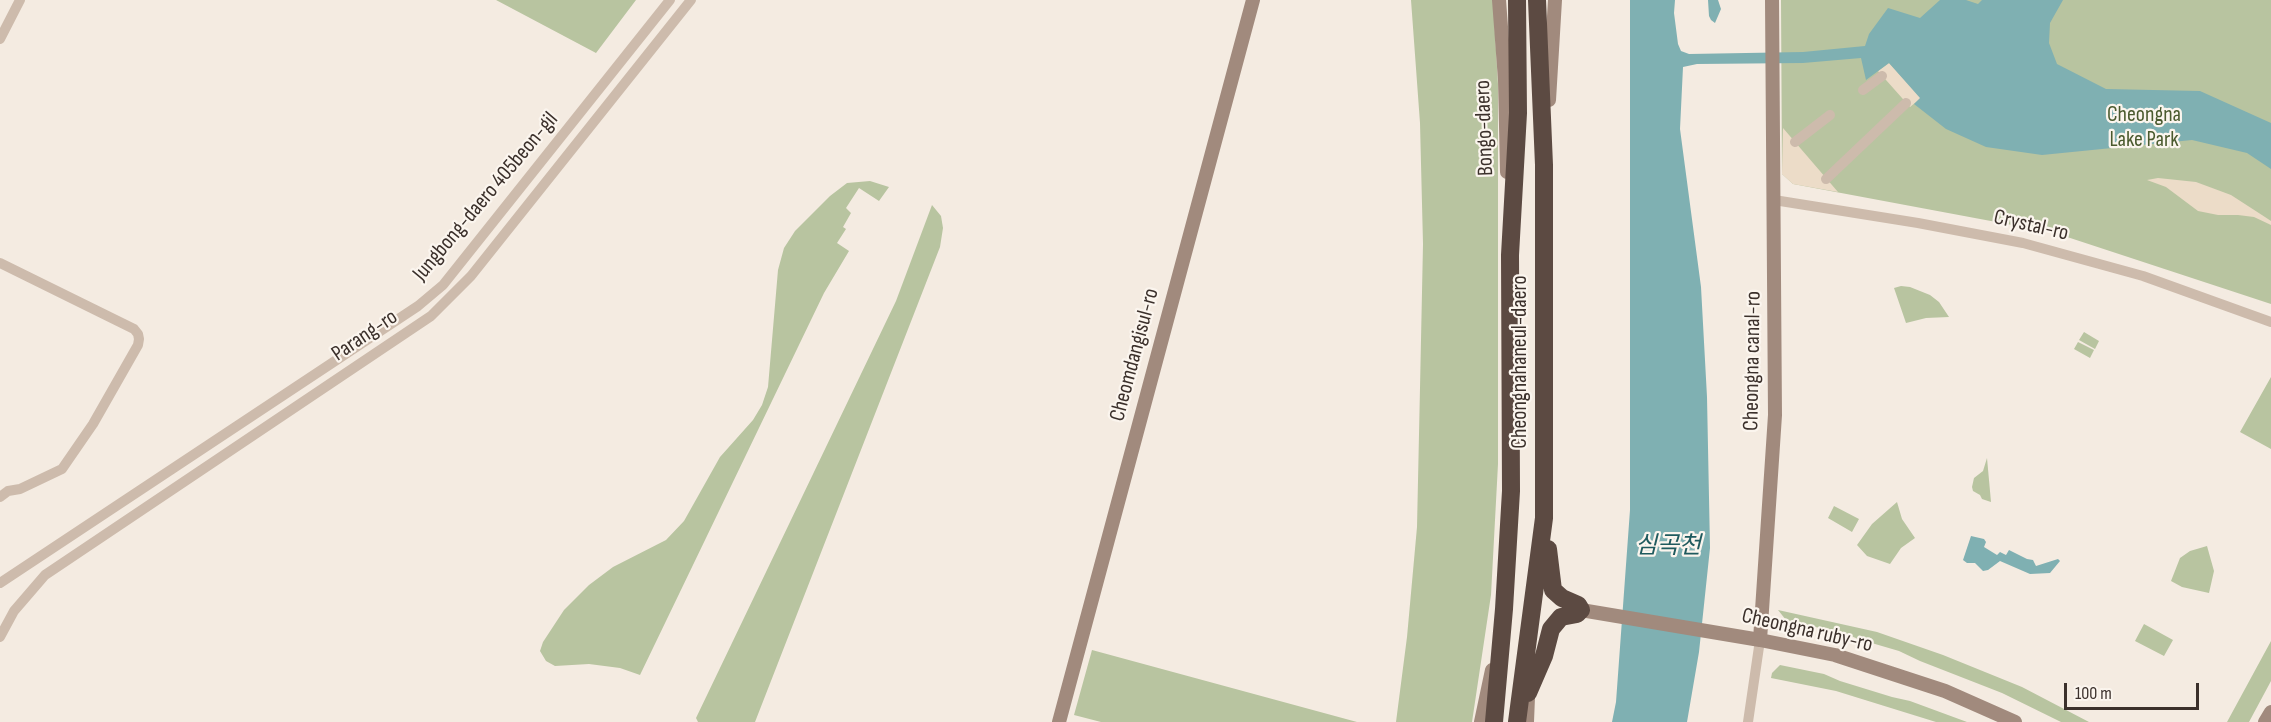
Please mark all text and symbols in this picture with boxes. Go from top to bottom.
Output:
street label: Bongo-daero [1470,80,1500,176]
park label: Cheongna Lake Park [2107,102,2181,154]
street label: Jungbong-daero 405beon-gil [408,107,564,287]
street label: Crystal-ro [1991,205,2071,247]
street label: Cheongnahaneul-daero [1507,275,1533,449]
street label: Cheomdangisul-ro [1105,286,1165,424]
street label: Cheongna canal-ro [1739,291,1767,431]
street label: Parang-ro [327,304,403,368]
water label: 심곡천 [1635,533,1701,561]
street label: Cheongna ruby-ro [1739,603,1875,659]
scale bar [2067,671,2202,709]
text: 100 m [2075,683,2112,704]

